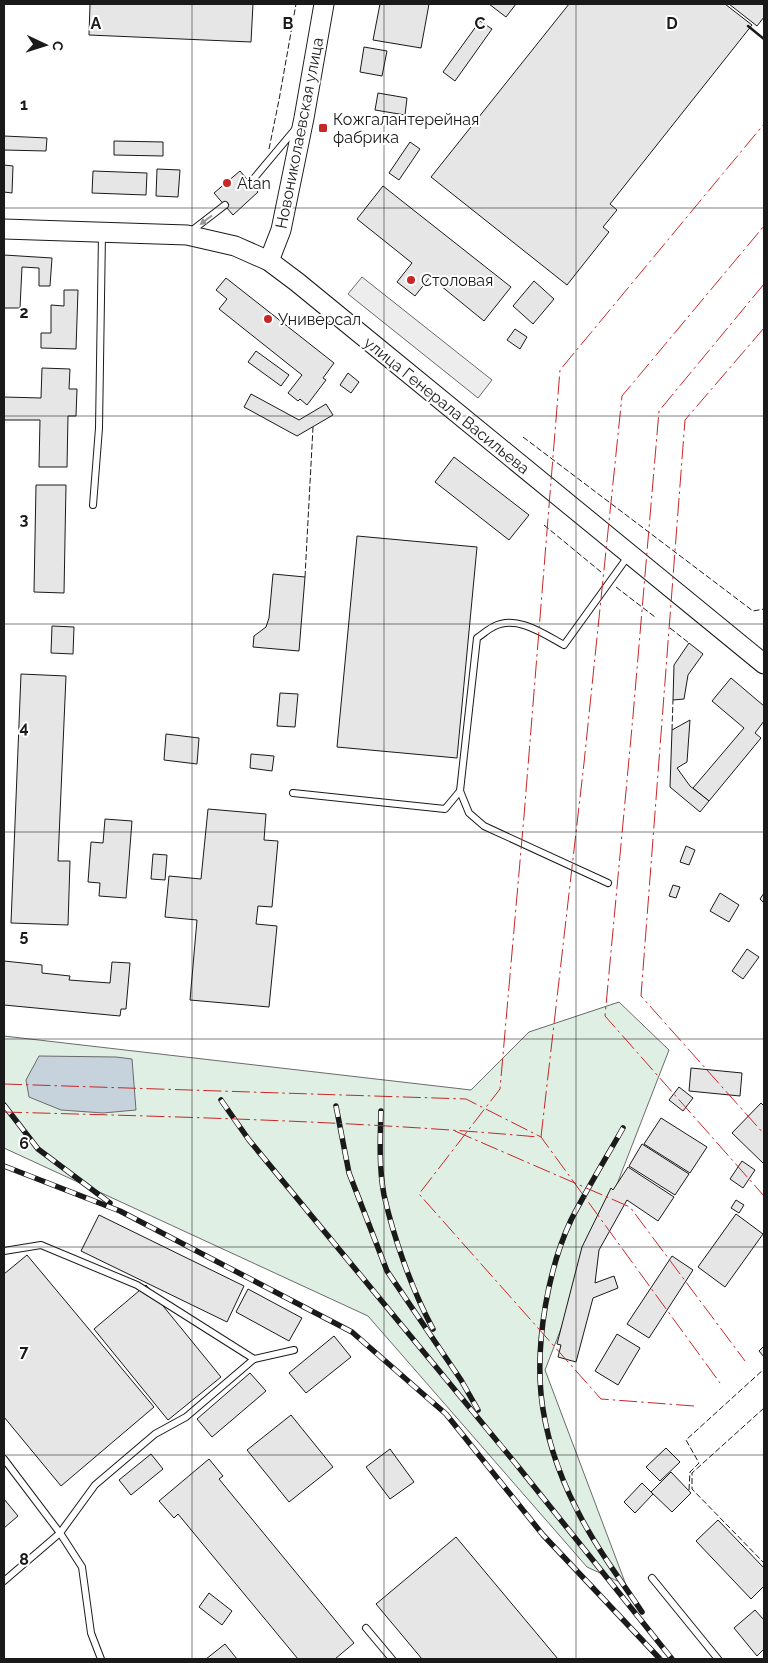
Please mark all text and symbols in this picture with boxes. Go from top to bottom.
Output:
text: A [91,14,102,33]
text: B [283,14,294,33]
text: C [475,14,486,33]
text: D [666,14,678,33]
north arrow [20,20,70,70]
street label: Новониколаевская улица [272,36,327,230]
text: С [50,41,66,52]
text: 1 [20,95,28,114]
place label: Кожгалантерейная фабрика [333,110,479,147]
marker: Кожгалантерейная фабрика [317,122,329,134]
place label: Atan [237,174,271,193]
marker: Atan [221,177,233,189]
one-way arrow [199,215,213,225]
place label: Столовая [421,271,493,290]
marker: Столовая [405,274,417,286]
text: 2 [19,303,29,322]
place label: Универсал [278,310,361,329]
marker: Универсал [262,313,274,325]
street label: улица Генерала Васильева [360,333,533,478]
text: 3 [20,510,29,529]
text: 4 [19,718,29,737]
text: 5 [20,926,29,945]
text: 6 [19,1134,29,1153]
text: 7 [20,1342,29,1361]
text: 8 [19,1550,29,1569]

